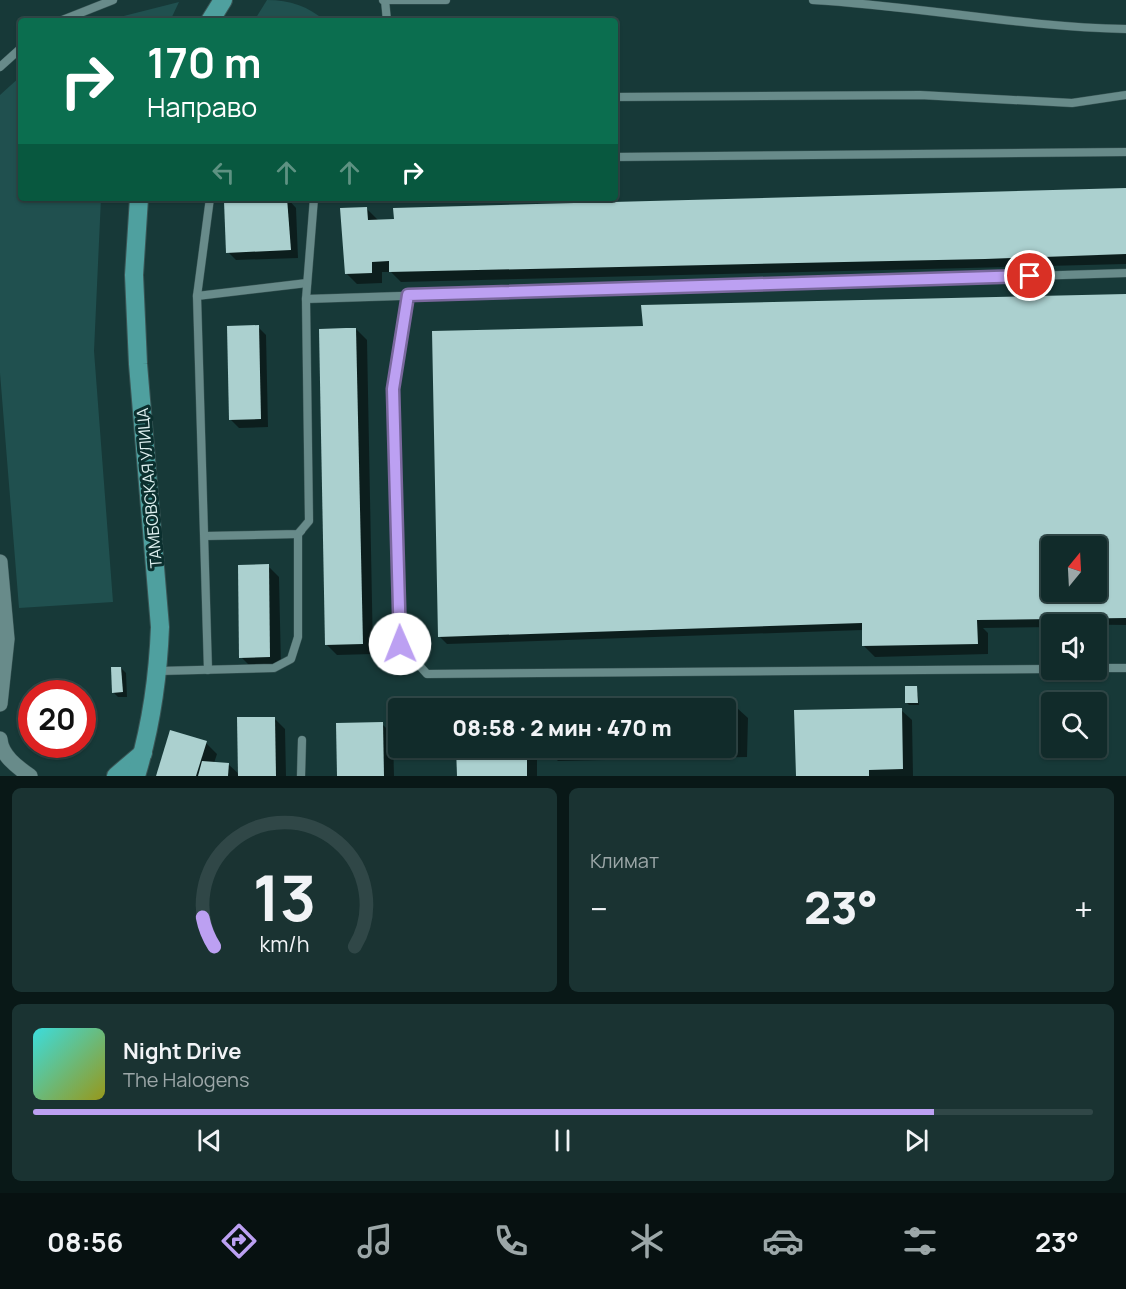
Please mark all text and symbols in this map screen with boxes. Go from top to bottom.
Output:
text: 170 m [147,33,262,91]
icon: right [48,42,126,120]
text: Направо [147,88,257,125]
icon: left [207,156,240,189]
icon: ahead [270,156,303,189]
icon: ahead [333,156,366,189]
icon: right [396,156,429,189]
pin [1004,250,1055,301]
icon: arrive [1013,259,1046,292]
street label: ТАМБОВСКАЯ УЛИЦА [131,407,167,569]
north arrow [1041,536,1107,602]
map controls [1041,536,1107,758]
position arrow [368,612,432,676]
button: sound [1041,614,1107,680]
speed limit sign: 20 [18,680,96,758]
button: search [1041,692,1107,758]
text: 08:58 · 2 мин · 470 m [452,713,672,743]
text: Климат [590,847,659,874]
text: 13 [253,854,316,940]
text: 23° [804,876,878,938]
text: − [590,886,608,931]
text: + [1074,886,1093,931]
text: km/h [260,929,309,958]
text: Night Drive [123,1036,242,1066]
text: The Halogens [123,1066,249,1093]
icon: previous [193,1124,226,1157]
icon: pause [546,1124,579,1157]
icon: next [900,1124,933,1157]
icon: directions [218,1220,260,1262]
icon: music [354,1220,396,1262]
icon: phone [490,1220,532,1262]
icon: climate [626,1220,668,1262]
icon: car [762,1220,804,1262]
icon: filters [899,1220,941,1262]
text: 08:56 [47,1223,123,1260]
text: 23° [1035,1223,1079,1260]

